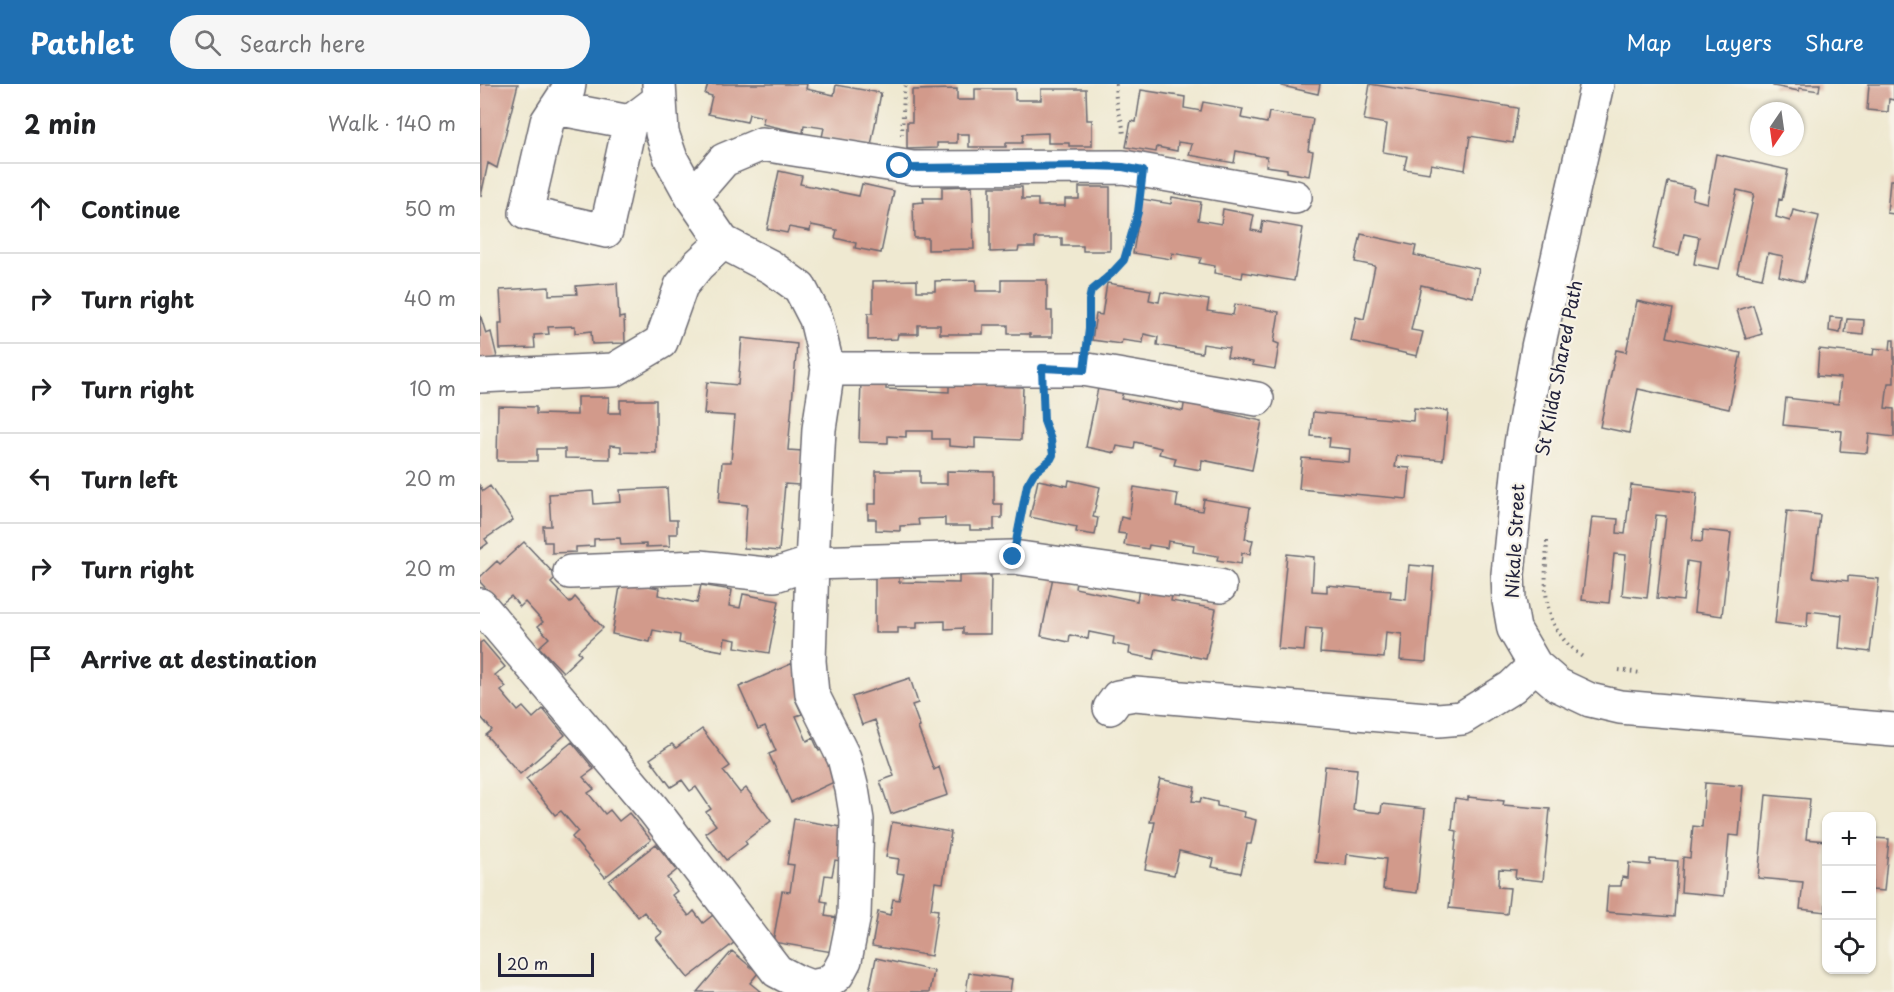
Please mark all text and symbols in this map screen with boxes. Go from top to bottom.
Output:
search box [170,15,590,69]
text: Pathlet [30,21,134,64]
icon: search [191,26,224,59]
text: Search here [239,26,365,59]
text: Map [1627,26,1671,58]
text: Layers [1704,26,1772,58]
text: Share [1805,26,1864,58]
north arrow [1750,102,1804,156]
text: 2 min [24,104,97,143]
text: Walk · 140 m [328,108,456,138]
route start [886,152,912,178]
icon: ahead [24,192,57,225]
text: Continue [81,192,180,225]
text: 50 m [404,193,456,223]
street label: St Kilda Shared Path [1528,278,1588,458]
icon: right [24,282,57,315]
text: Turn right [81,282,194,315]
text: 40 m [404,283,456,313]
icon: right [24,372,57,405]
text: Turn right [81,372,194,405]
text: 10 m [409,373,456,403]
icon: left [24,462,57,495]
text: Turn left [81,462,178,495]
text: 20 m [404,463,456,493]
street label: Nikale Street [1498,483,1530,599]
route end [999,543,1025,569]
icon: right [24,552,57,585]
text: Turn right [81,552,194,585]
text: 20 m [404,553,456,583]
icon: arrive [24,642,57,675]
text: Arrive at destination [81,642,317,675]
map controls [1822,812,1876,974]
button: + [1822,812,1876,866]
button: − [1822,866,1876,920]
button: locate [1822,920,1876,974]
scale bar [498,950,594,978]
text: 20 m [507,951,548,975]

